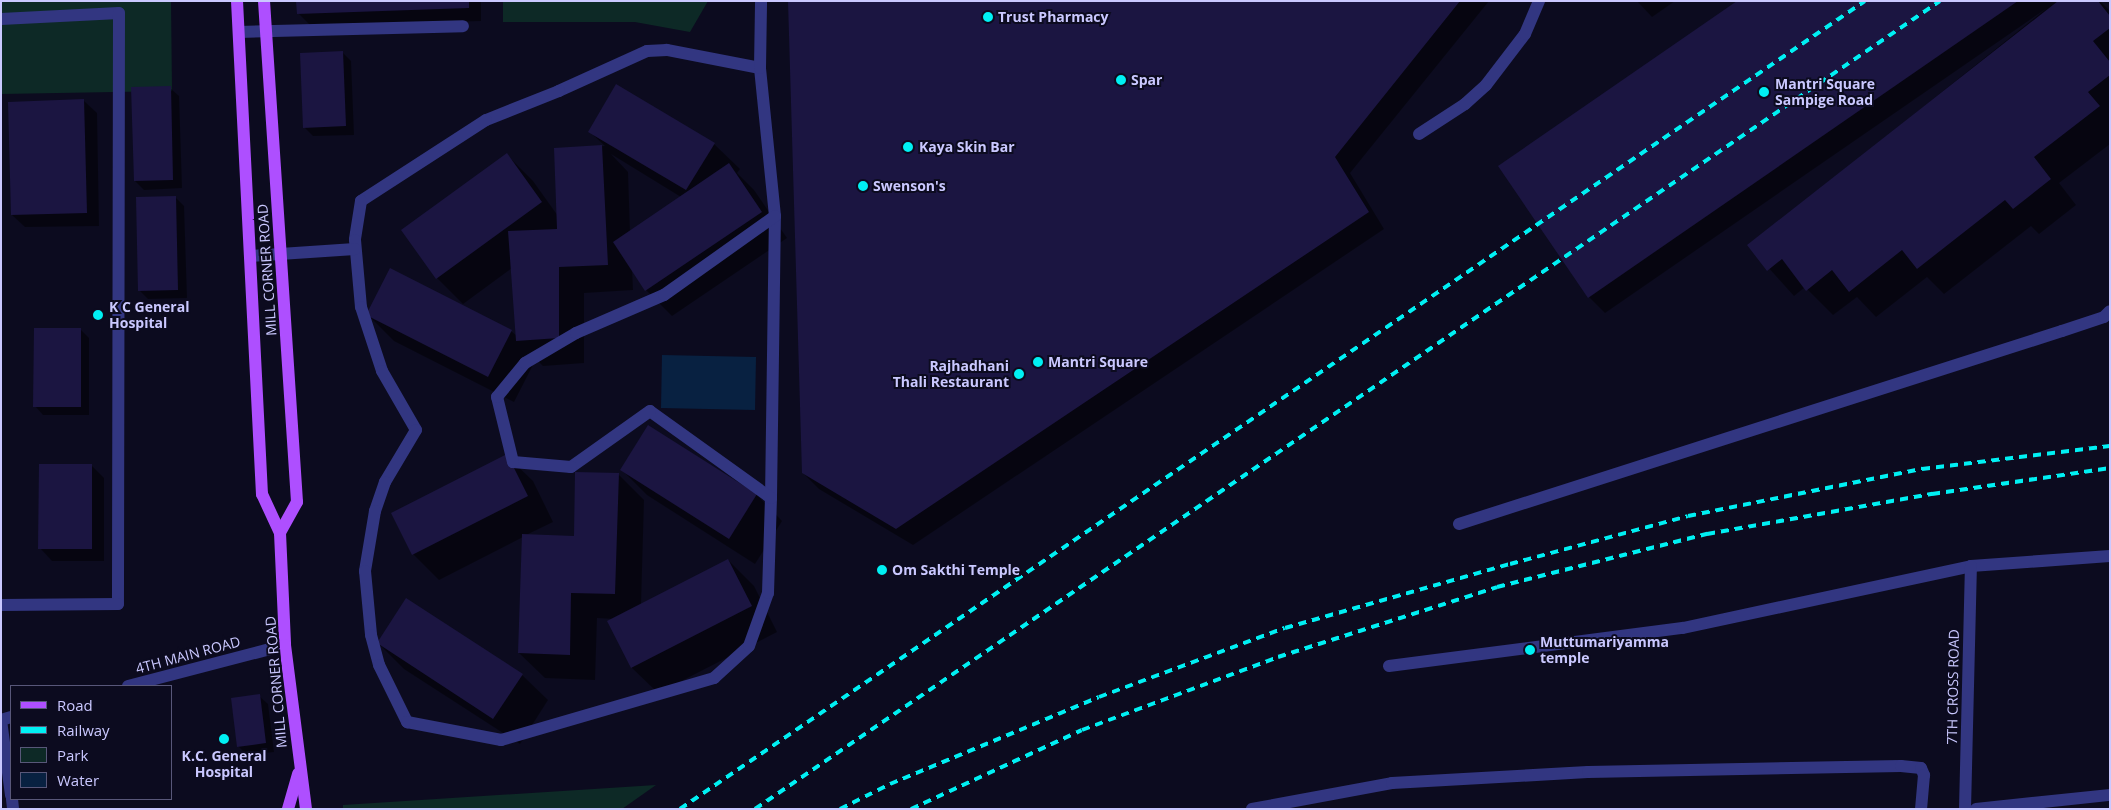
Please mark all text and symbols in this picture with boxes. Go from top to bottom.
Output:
place label: Trust Pharmacy [998,9,1109,25]
marker: Trust Pharmacy [982,11,994,23]
place label: Spar [1131,72,1162,88]
marker: Spar [1115,74,1127,86]
place label: Mantri Square Sampige Road [1775,76,1875,108]
marker: Mantri Square Sampige Road [1757,85,1771,99]
place label: Kaya Skin Bar [919,139,1015,155]
marker: Kaya Skin Bar [901,140,915,154]
place label: Swenson's [873,178,946,194]
marker: Swenson's [857,180,869,192]
street label: MILL CORNER ROAD [254,203,280,337]
place label: K C General Hospital [109,299,189,332]
marker: K C General Hospital [91,308,105,322]
place label: Mantri Square [1048,354,1148,370]
marker: Mantri Square [1032,356,1044,368]
place label: Rajhadhani Thali Restaurant [893,358,1009,391]
marker: Rajhadhani Thali Restaurant [1013,368,1025,380]
place label: Om Sakthi Temple [892,562,1020,578]
marker: Om Sakthi Temple [876,564,888,576]
street label: MILL CORNER ROAD [262,615,290,749]
street label: 7TH CROSS ROAD [1944,629,1962,745]
street label: 4TH MAIN ROAD [134,633,242,677]
place label: Muttumariyamma temple [1540,634,1669,666]
marker: Muttumariyamma temple [1524,644,1536,656]
legend [10,685,172,800]
text: Road [57,695,93,715]
text: Railway [57,720,110,740]
marker: K.C. General Hospital [217,732,231,746]
text: Park [57,745,88,765]
place label: K.C. General Hospital [182,748,266,780]
text: Water [57,770,99,790]

